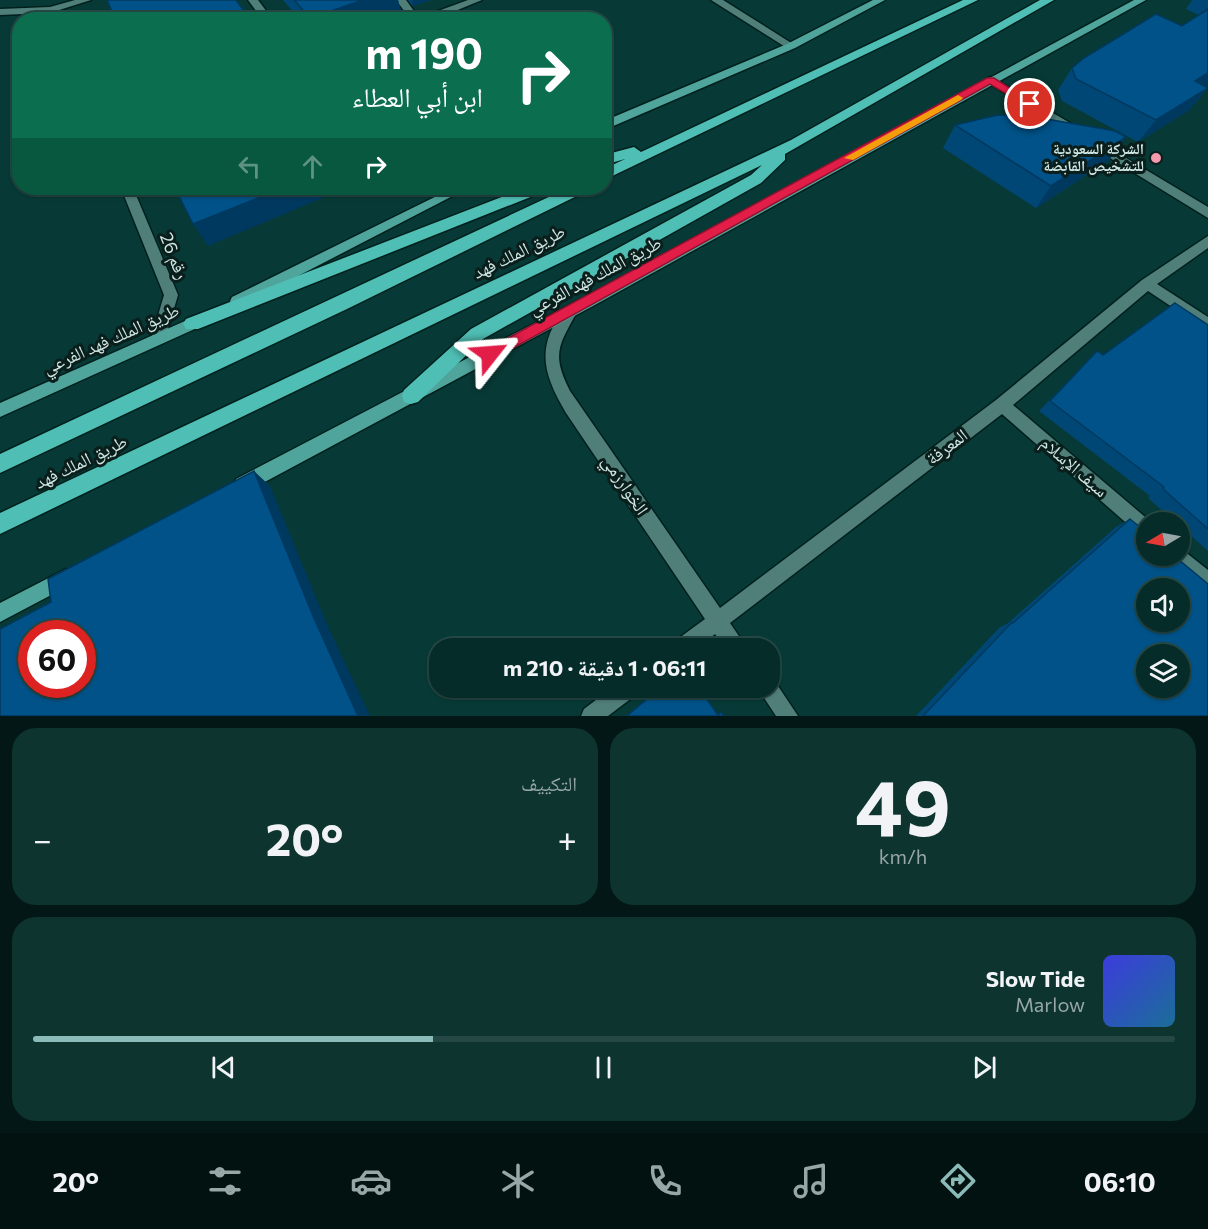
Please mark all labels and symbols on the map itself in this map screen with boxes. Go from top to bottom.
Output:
pin [1004,78,1055,129]
place label: الشركة السعودية للتشخيص القابضة [1043,139,1144,175]
marker: الشركة السعودية للتشخيص القابضة [1149,151,1163,165]
street label: طريق الملك فهد [469,219,569,284]
street label: رقم 26 [154,229,194,283]
street label: طريق الملك فهد الفرعي [524,231,667,323]
street label: طريق الملك فهد الفرعي [39,298,184,382]
position arrow [458,322,522,386]
street label: المعرفة [921,424,971,469]
street label: طريق الملك فهد [31,429,131,494]
street label: سيف الإسلام [1035,431,1113,503]
street label: الخوارزمي [594,450,654,521]
north arrow [1136,512,1190,566]
speed limit sign: 60 [18,620,96,698]

